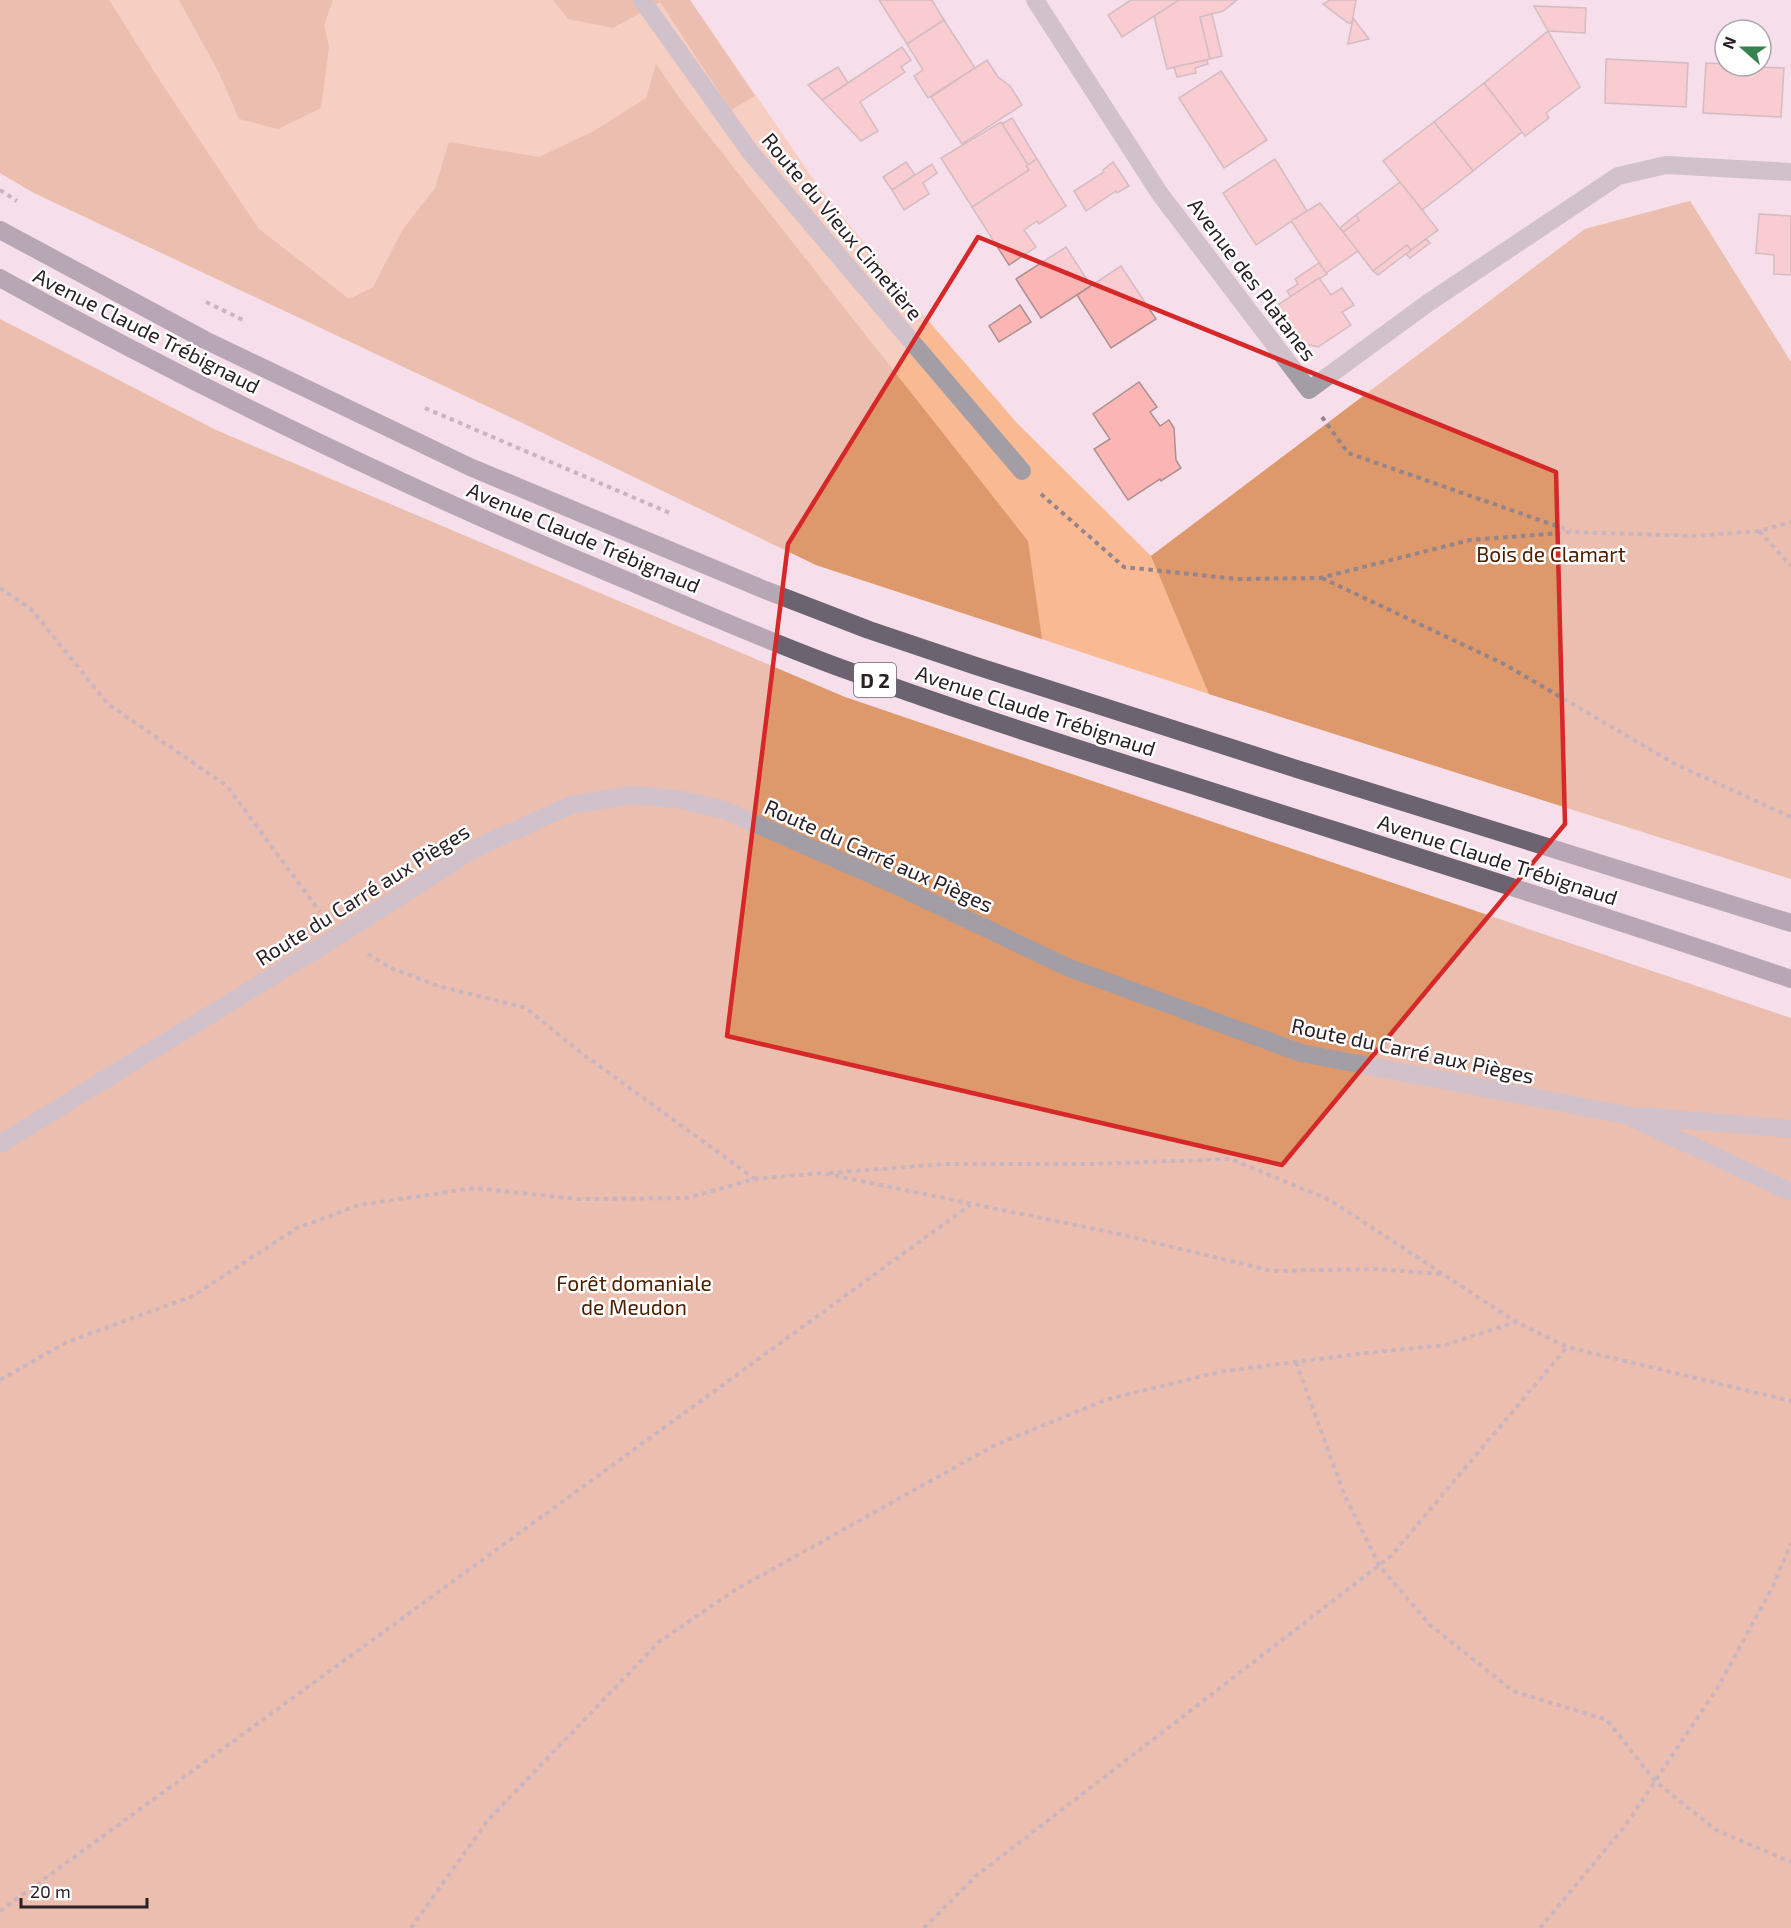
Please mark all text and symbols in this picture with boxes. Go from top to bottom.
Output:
north arrow [1713,18,1773,78]
text: N [1718,34,1739,51]
street label: Route du Vieux Cimetière [757,127,929,325]
street label: Avenue des Platanes [1184,193,1322,365]
street label: Avenue Claude Trébignaud [30,262,264,398]
street label: Avenue Claude Trébignaud [464,477,704,597]
park label: Bois de Clamart [1476,541,1626,566]
street label: Avenue Claude Trébignaud [913,659,1159,761]
road number: D 2 [854,663,896,697]
street label: Route du Carré aux Pièges [761,793,997,917]
street label: Avenue Claude Trébignaud [1375,808,1621,910]
street label: Route du Carré aux Pièges [251,818,473,970]
street label: Route du Carré aux Pièges [1290,1012,1536,1088]
park label: Forêt domaniale de Meudon [556,1270,712,1319]
scale bar [21,1871,147,1909]
text: 20 m [30,1880,71,1902]

